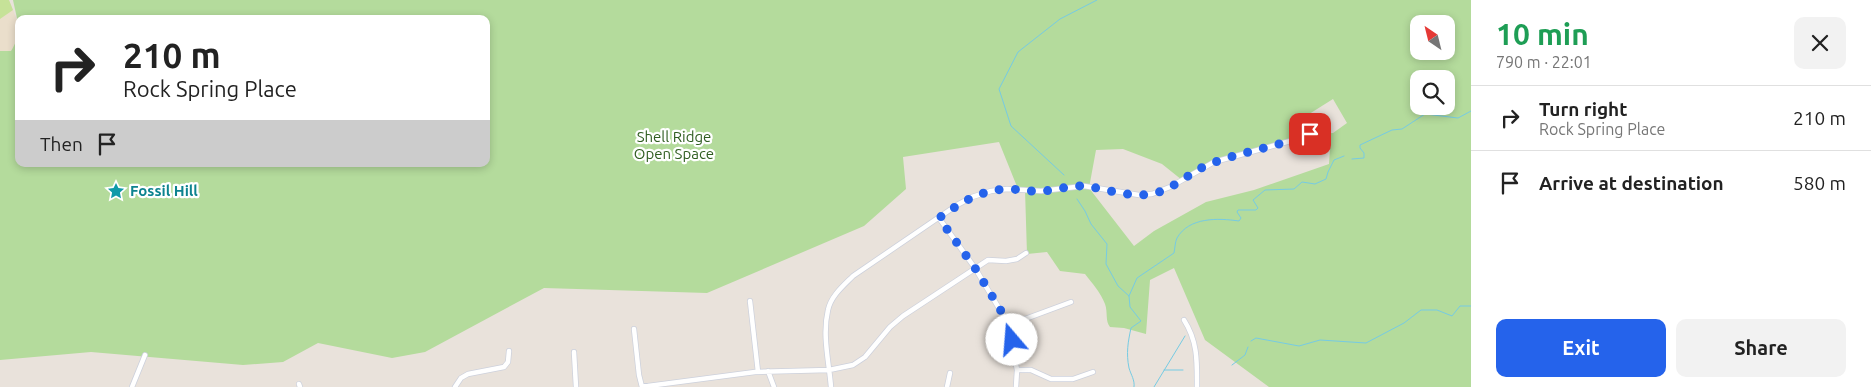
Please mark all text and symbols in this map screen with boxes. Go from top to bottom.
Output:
north arrow [1410,15,1455,60]
map controls [1410,15,1455,115]
text: 10 min [1496,17,1589,51]
button: close [1794,17,1846,69]
icon: right [40,35,105,100]
text: 210 m [123,35,221,75]
text: 790 m · 22:01 [1496,53,1592,71]
button: search [1410,70,1455,115]
text: Rock Spring Place [123,76,297,101]
text: Turn right [1539,98,1627,120]
icon: right [1496,104,1524,132]
text: 210 m [1793,107,1846,129]
pin [1289,113,1331,155]
icon: arrive [1296,120,1324,148]
text: Rock Spring Place [1539,120,1665,138]
park label: Shell Ridge Open Space [634,128,714,162]
icon: arrive [93,130,121,158]
text: Then [40,133,83,155]
icon: arrive [1496,169,1524,197]
text: Arrive at destination [1539,172,1724,194]
text: 580 m [1793,172,1846,194]
place icon: Fossil Hill [106,181,126,201]
place label: Fossil Hill [130,182,198,199]
position arrow [985,313,1037,365]
button: Exit [1496,319,1666,377]
button: Share [1676,319,1846,377]

